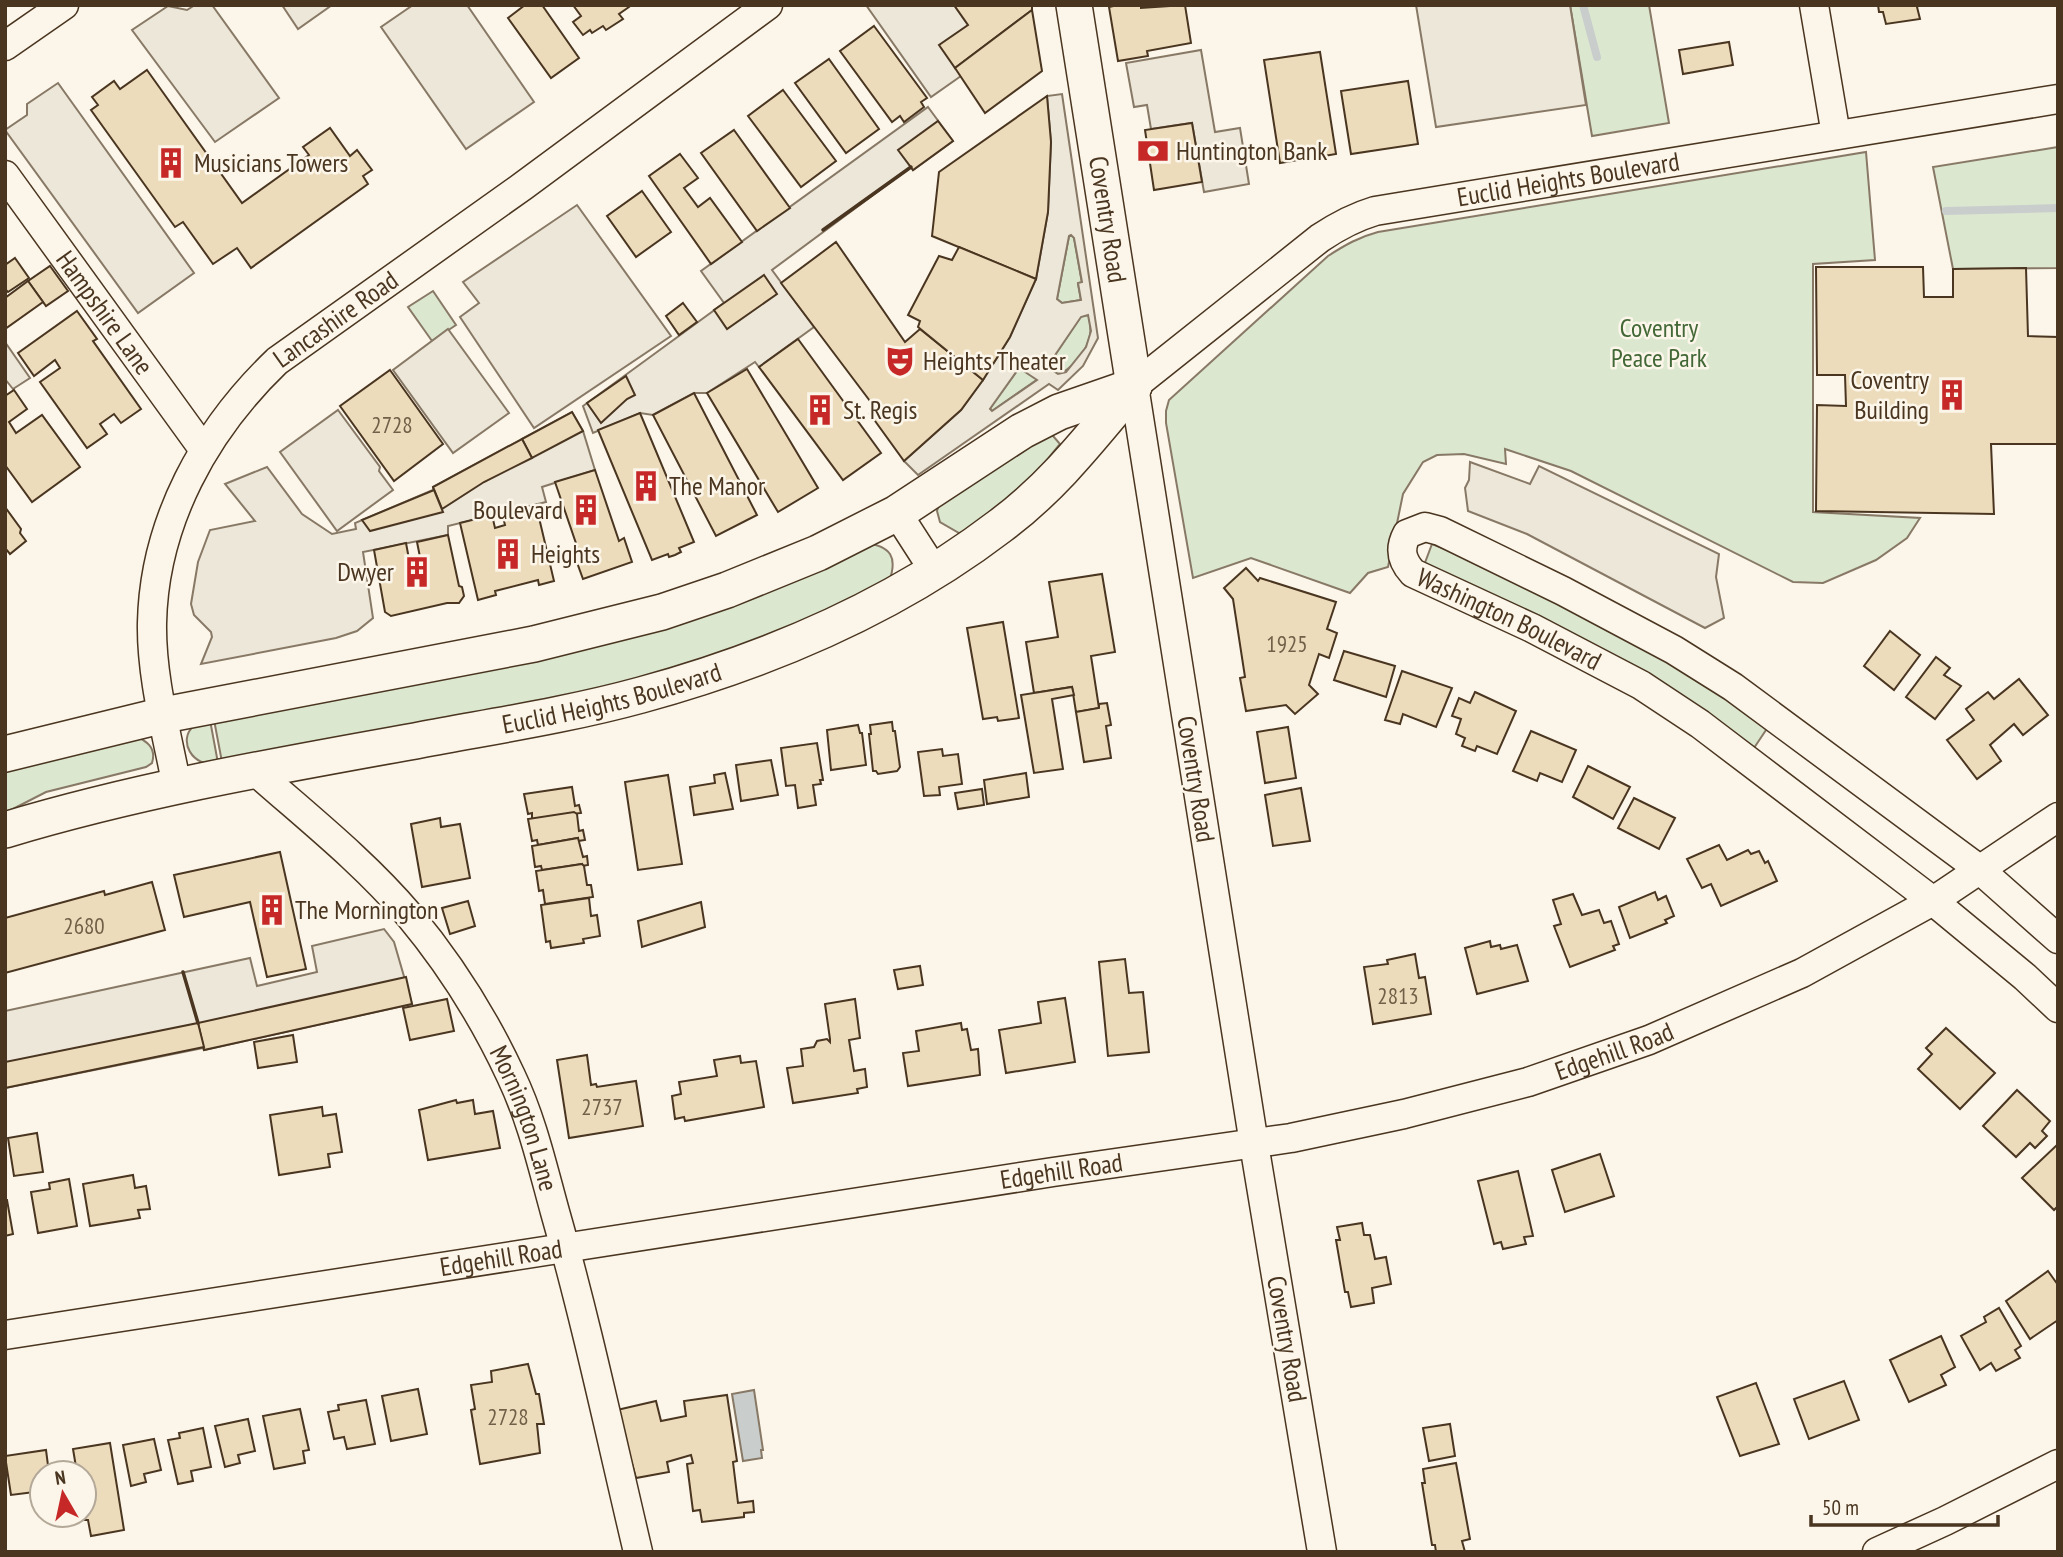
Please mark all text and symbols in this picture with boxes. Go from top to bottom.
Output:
bank icon: Huntington Bank [1136,134,1170,168]
place label: Huntington Bank [1176,134,1327,167]
street label: Euclid Heights Boulevard [1455,144,1682,213]
building icon: Musicians Towers [154,146,188,180]
place label: Musicians Towers [194,146,348,179]
street label: Coventry Road [1082,154,1134,285]
street label: Hampshire Lane [49,244,161,381]
street label: Lancashire Road [266,263,404,375]
park label: Coventry Peace Park [1611,311,1707,374]
theatre icon: Heights Theater [883,344,917,378]
place label: Heights Theater [923,344,1066,377]
place label: Coventry Building [1851,363,1929,426]
building icon: Coventry Building [1935,378,1969,412]
building icon: St. Regis [803,393,837,427]
place label: St. Regis [843,393,917,426]
house number: 2728 [371,410,413,439]
building icon: The Manor [629,469,663,503]
place label: The Manor [669,469,765,502]
place label: Boulevard [473,493,563,526]
building icon: Boulevard [569,493,603,527]
building icon: Heights [491,537,525,571]
place label: Heights [531,537,600,570]
place label: Dwyer [337,555,394,588]
building icon: Dwyer [400,555,434,589]
street label: Washington Boulevard [1412,560,1607,677]
house number: 1925 [1266,629,1308,658]
street label: Euclid Heights Boulevard [499,655,725,741]
street label: Coventry Road [1170,713,1223,844]
building icon: The Mornington [255,893,289,927]
place label: The Mornington [295,893,439,926]
house number: 2680 [63,911,105,940]
house number: 2813 [1377,981,1419,1010]
street label: Edgehill Road [1550,1014,1678,1087]
street label: Mornington Lane [483,1040,566,1194]
house number: 2737 [581,1092,623,1121]
street label: Edgehill Road [998,1145,1125,1196]
street label: Edgehill Road [437,1232,565,1283]
street label: Coventry Road [1260,1273,1315,1405]
house number: 2728 [487,1402,529,1431]
north arrow [28,1459,98,1529]
text: N [53,1465,67,1490]
scale bar [1811,1484,1998,1528]
text: 50 m [1822,1494,1859,1521]

